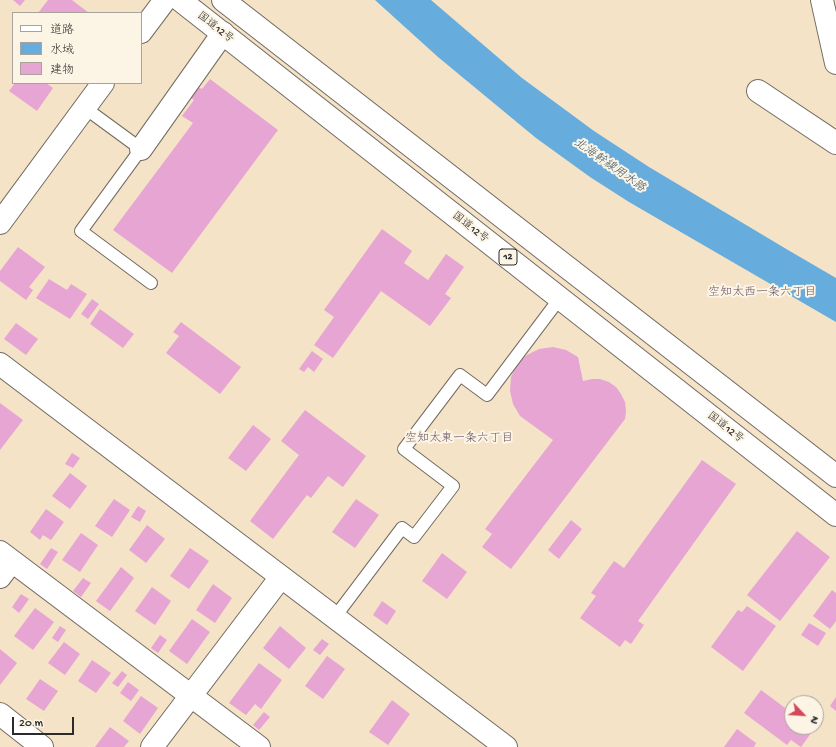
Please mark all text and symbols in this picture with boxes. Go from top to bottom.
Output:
street label: 国道12号 [194,10,236,46]
legend [12,12,142,84]
text: 道路 [50,24,74,38]
text: 水域 [50,44,74,58]
text: 建物 [50,64,74,78]
water label: 北海幹線用水路 [570,136,648,196]
street label: 国道12号 [449,210,491,246]
road number: 12 [499,249,517,265]
district label: 空知太西一条六丁目 [708,286,816,300]
street label: 国道12号 [704,410,746,446]
district label: 空知太東一条六丁目 [405,432,513,446]
north arrow [784,695,824,735]
scale bar [14,709,76,735]
text: N [807,714,821,725]
text: 20 m [19,717,43,731]

